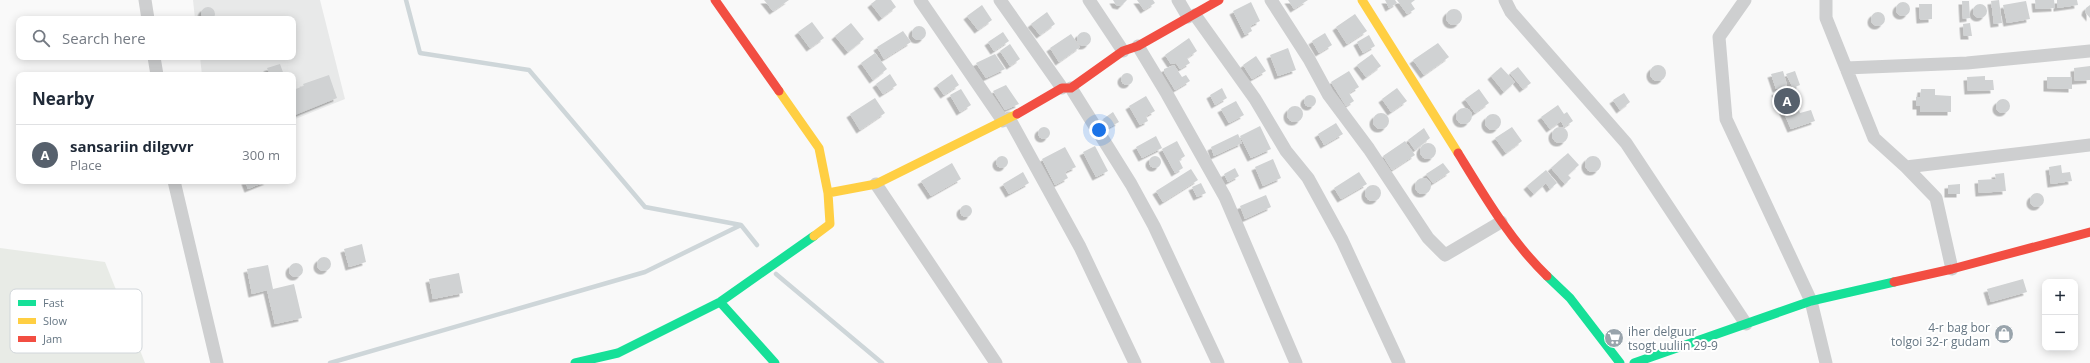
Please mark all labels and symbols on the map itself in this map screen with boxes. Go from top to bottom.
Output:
pin: A [1774,86,1800,116]
your location [1089,120,1109,140]
legend [10,289,142,353]
text: Fast [43,295,64,310]
text: Slow [43,313,67,328]
place label: 4-r bag bor tolgoi 32-r gudam [1891,319,1990,350]
place label: iher delguur tsogt uuliin 29-9 [1628,323,1718,354]
shop icon: 4-r bag bor tolgoi 32-r gudam [1993,323,2015,345]
supermarket icon: iher delguur tsogt uuliin 29-9 [1603,327,1625,349]
text: Jam [42,331,62,346]

